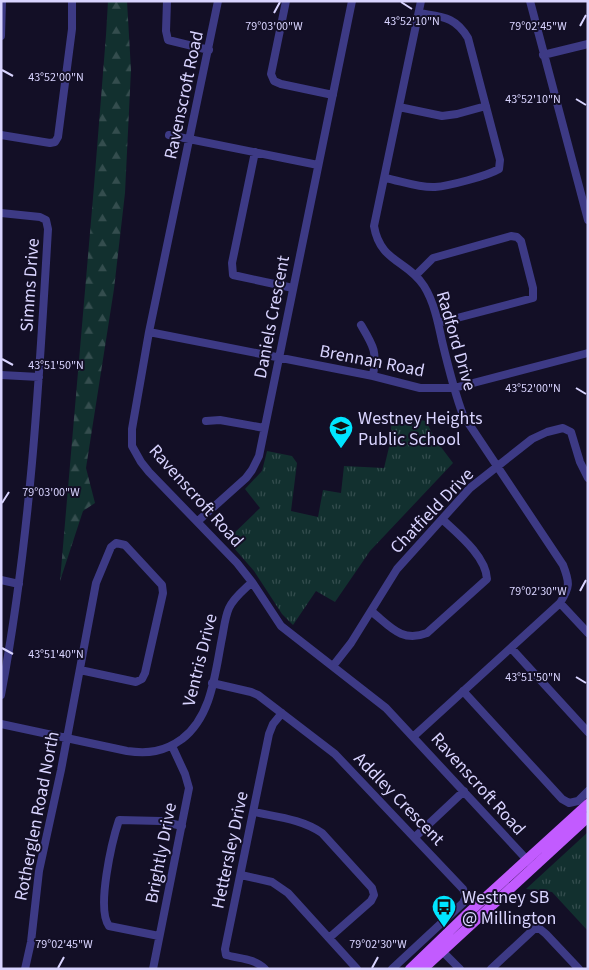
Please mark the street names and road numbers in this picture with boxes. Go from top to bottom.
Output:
street label: Ravenscroft Road [158,28,210,162]
street label: Simms Drive [14,237,46,333]
street label: Daniels Crescent [248,253,296,381]
street label: Radford Drive [430,288,482,394]
street label: Brennan Road [317,339,427,383]
street label: Ravenscroft Road [143,439,249,553]
street label: Chatfield Drive [385,462,479,559]
street label: Ventris Drive [176,611,224,709]
street label: Ravenscroft Road [425,727,531,841]
street label: Rotherglen Road North [8,729,66,903]
street label: Addley Crescent [348,747,450,851]
street label: Hettersley Drive [205,789,255,911]
street label: Brightly Drive [139,801,183,905]

